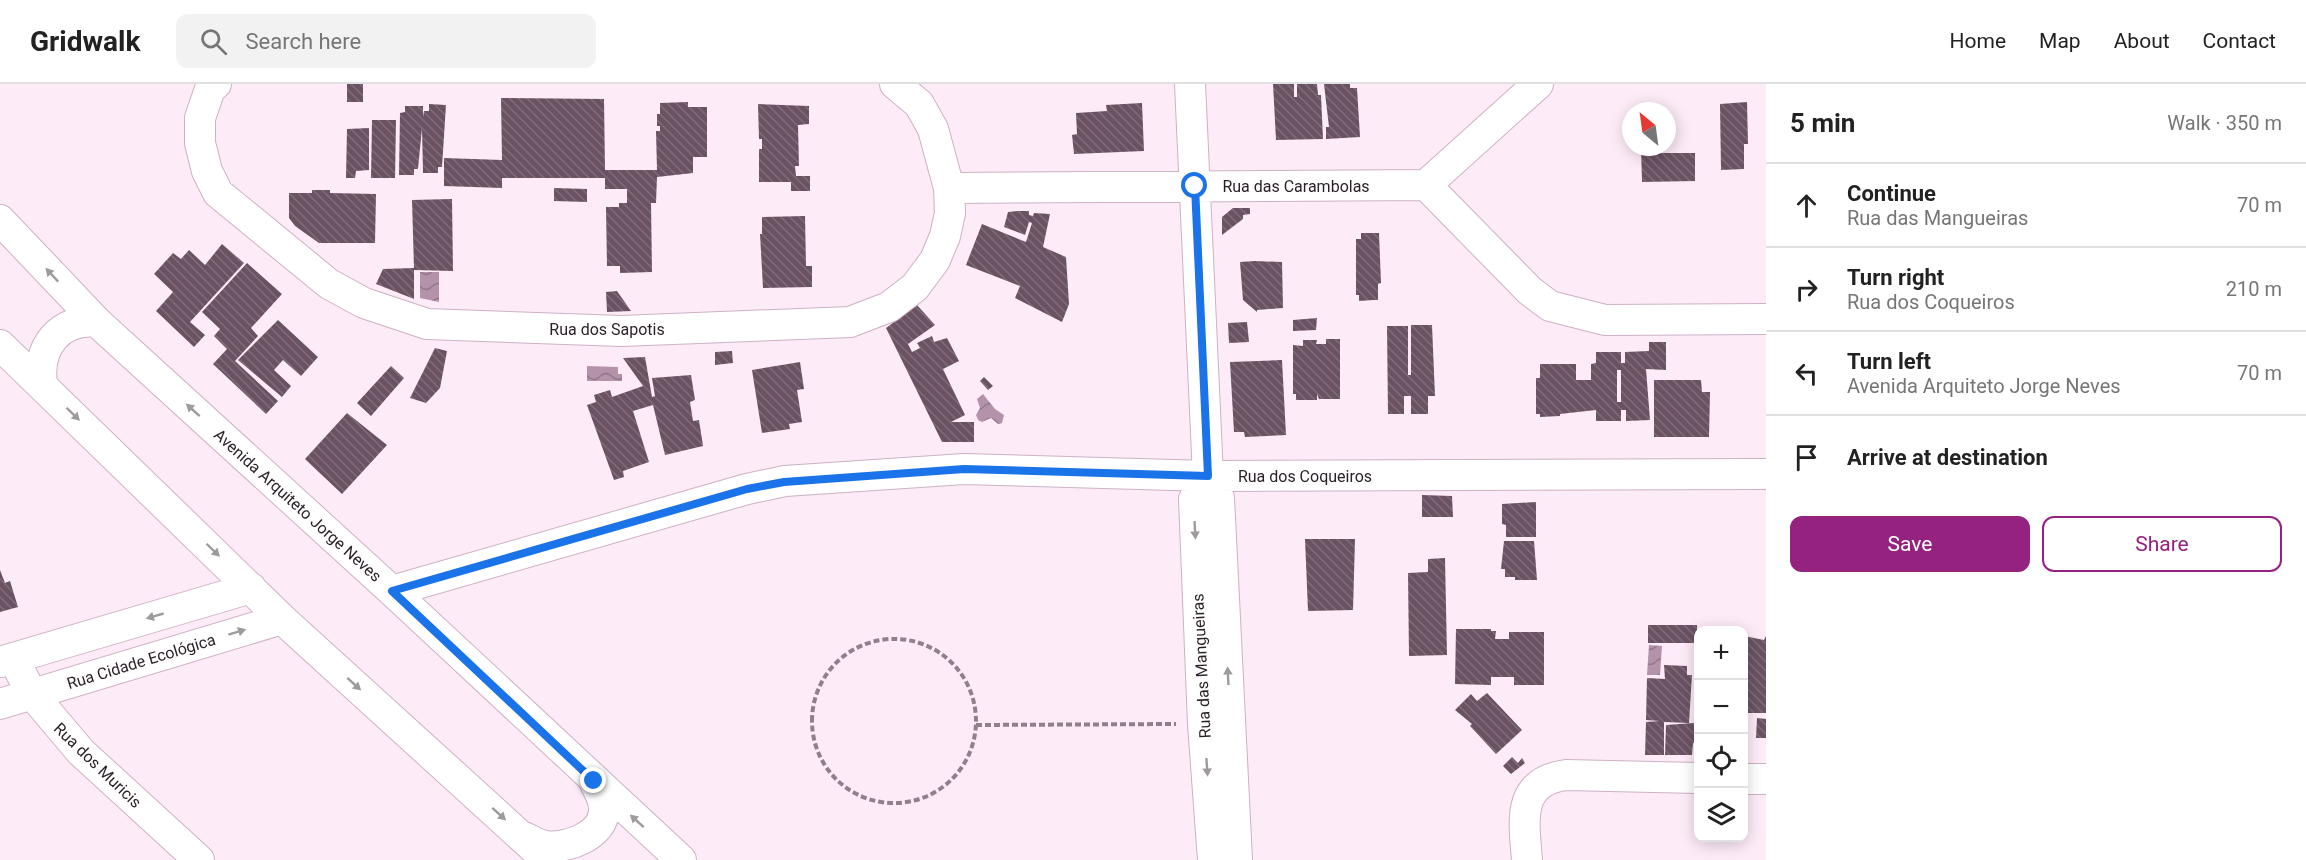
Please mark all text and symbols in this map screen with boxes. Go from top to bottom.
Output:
search box [176,14,596,68]
text: Gridwalk [30,25,140,58]
icon: search [197,25,230,58]
text: Search here [245,29,361,54]
text: Home [1950,29,2006,53]
text: Map [2039,29,2081,53]
text: About [2114,29,2170,53]
text: Contact [2203,29,2276,53]
north arrow [1622,102,1676,156]
text: 5 min [1790,108,1855,138]
text: Walk · 350 m [2167,111,2282,135]
route start [1181,172,1207,198]
street label: Rua das Carambolas [1222,177,1370,196]
text: Continue [1847,181,1936,206]
icon: ahead [1790,189,1823,222]
text: 70 m [2237,193,2282,217]
text: Rua das Mangueiras [1847,206,2028,230]
text: Turn right [1847,265,1944,290]
one-way arrow [46,269,60,283]
icon: right [1790,273,1823,306]
text: 210 m [2226,277,2282,301]
text: Rua dos Coqueiros [1847,290,2015,314]
street label: Rua dos Sapotis [549,320,665,339]
text: Turn left [1847,349,1931,374]
icon: left [1790,357,1823,390]
text: 70 m [2237,361,2282,385]
text: Avenida Arquiteto Jorge Neves [1847,374,2121,398]
one-way arrow [186,403,201,417]
one-way arrow [66,406,80,420]
street label: Avenida Arquiteto Jorge Neves [210,425,385,586]
icon: arrive [1790,441,1823,474]
text: Arrive at destination [1847,445,2048,470]
street label: Rua dos Coqueiros [1238,467,1372,486]
button: Save [1790,516,2030,572]
button: Share [2042,516,2282,572]
one-way arrow [1190,521,1199,540]
one-way arrow [205,543,220,557]
street label: Rua das Mangueiras [1188,593,1215,739]
one-way arrow [146,612,164,621]
map controls [1694,626,1748,842]
button: + [1694,626,1748,680]
one-way arrow [228,627,246,636]
street label: Rua Cidade Ecológica [65,630,218,693]
one-way arrow [1223,666,1233,685]
one-way arrow [347,677,362,691]
button: − [1694,680,1748,734]
street label: Rua dos Muricis [50,719,145,812]
button: locate [1694,734,1748,788]
one-way arrow [1202,758,1211,777]
route end [580,767,606,793]
button: layers [1694,788,1748,842]
one-way arrow [491,807,506,820]
one-way arrow [630,814,645,828]

